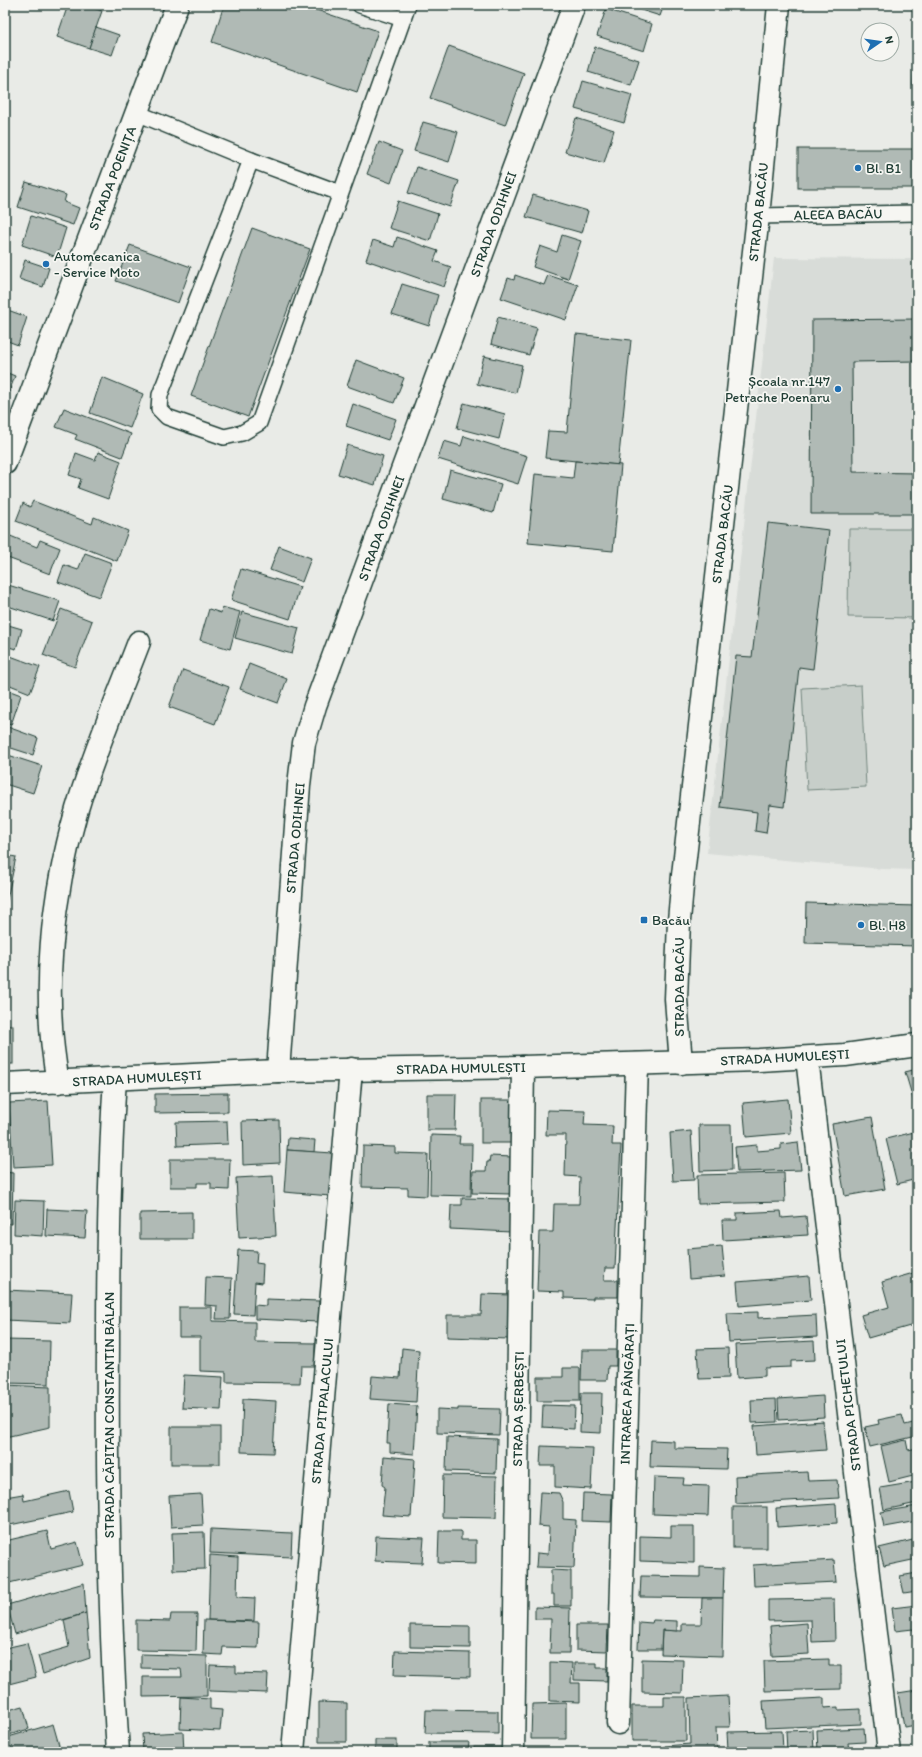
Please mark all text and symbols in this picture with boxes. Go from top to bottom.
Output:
north arrow [860,22,900,62]
text: N [882,35,896,45]
street label: STRADA POENIȚA [85,124,140,233]
place label: Bl. B1 [866,160,901,177]
street label: STRADA BACĂU [745,162,772,262]
marker: Bl. B1 [853,163,863,173]
street label: STRADA ODIHNEI [466,169,520,279]
street label: ALEEA BACĂU [793,205,883,224]
place label: Automecanica - Service Moto [54,248,141,281]
marker: Automecanica - Service Moto [41,259,51,269]
place label: Școala nr.147 Petrache Poenaru [725,373,830,406]
marker: Școala nr.147 Petrache Poenaru [833,384,843,394]
street label: STRADA ODIHNEI [354,473,408,583]
street label: STRADA BACĂU [708,484,737,584]
street label: STRADA ODIHNEI [282,782,309,894]
place label: Bacău [652,912,690,929]
marker: Bacău [639,915,649,925]
place label: Bl. H8 [869,917,906,934]
marker: Bl. H8 [856,920,866,930]
street label: STRADA BACĂU [671,937,688,1037]
street label: STRADA HUMULEȘTI [720,1046,850,1069]
street label: STRADA HUMULEȘTI [396,1059,526,1078]
street label: STRADA HUMULEȘTI [72,1067,202,1090]
street label: STRADA CĂPITAN CONSTANTIN BĂLAN [101,1292,118,1538]
street label: INTRAREA PÂNGĂRAȚI [617,1323,638,1465]
street label: STRADA PITPALACULUI [308,1337,337,1485]
street label: STRADA PICHETULUI [832,1338,865,1472]
street label: STRADA ȘERBEȘTI [509,1351,528,1467]

